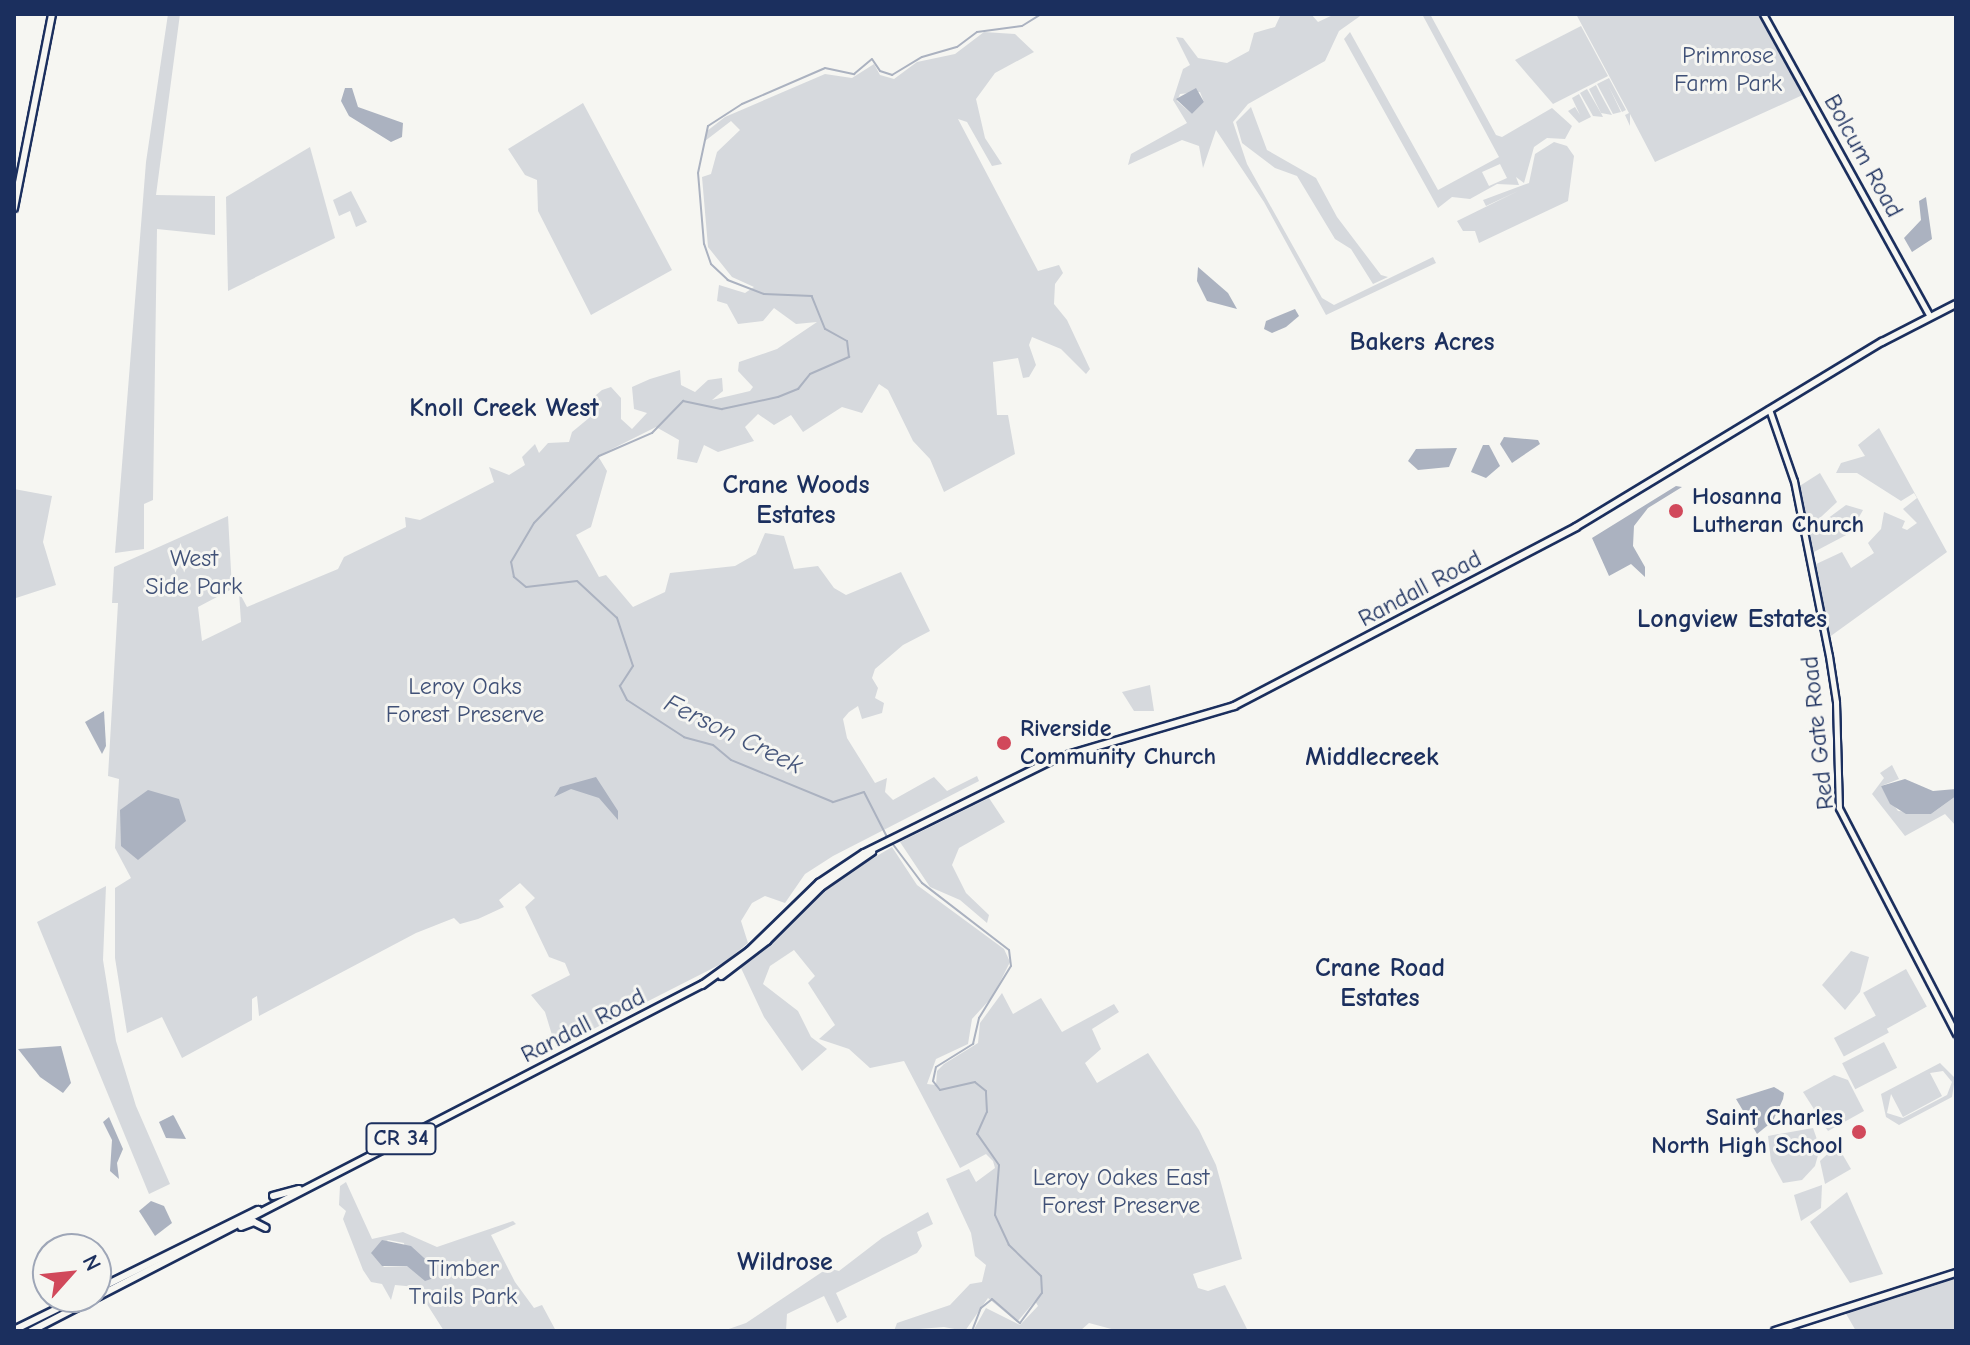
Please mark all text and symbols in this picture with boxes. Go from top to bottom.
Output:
park label: Primrose Farm Park [1674,42,1782,98]
street label: Bolcum Road [1817,89,1909,223]
district label: Bakers Acres [1349,327,1495,359]
district label: Knoll Creek West [409,393,599,425]
district label: Crane Woods Estates [722,470,870,532]
place label: Hosanna Lutheran Church [1692,483,1864,539]
marker: Hosanna Lutheran Church [1667,502,1685,520]
park label: West Side Park [145,545,243,601]
street label: Randall Road [1354,545,1486,633]
district label: Longview Estates [1637,604,1827,636]
street label: Red Gate Road [1796,655,1840,811]
park label: Leroy Oaks Forest Preserve [386,673,544,729]
water label: Ferson Creek [659,688,807,782]
place label: Riverside Community Church [1020,715,1216,771]
marker: Riverside Community Church [995,734,1013,752]
district label: Middlecreek [1305,742,1439,774]
district label: Crane Road Estates [1315,953,1445,1014]
street label: Randall Road [516,982,650,1070]
place label: Saint Charles North High School [1651,1104,1843,1160]
road number: CR 34 [365,1121,437,1157]
marker: Saint Charles North High School [1850,1123,1868,1141]
park label: Leroy Oakes East Forest Preserve [1033,1164,1209,1220]
north arrow [32,1233,112,1313]
district label: Wildrose [737,1247,833,1279]
text: N [77,1251,106,1275]
park label: Timber Trails Park [409,1255,517,1311]

